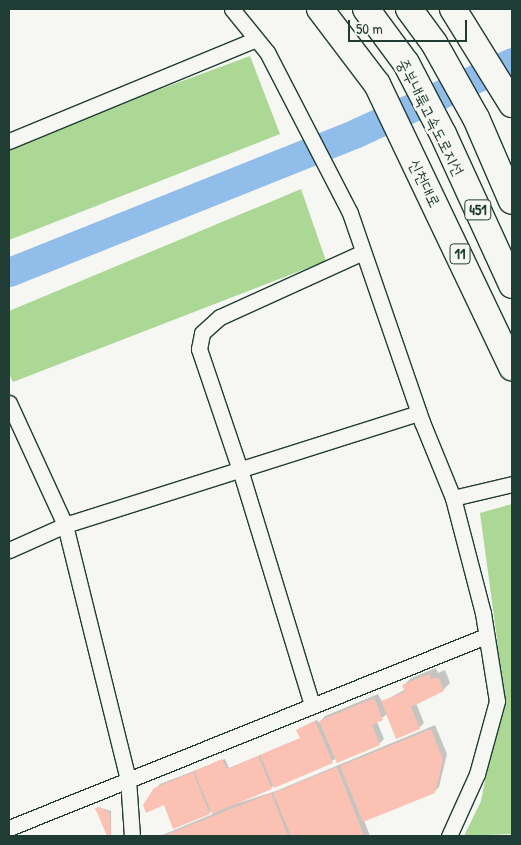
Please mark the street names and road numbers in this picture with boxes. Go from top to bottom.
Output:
street label: 중부내륙고속도로지선 [393,55,469,179]
street label: 신천대로 [405,156,445,210]
road number: 451 [464,198,492,222]
road number: 11 [449,242,471,266]

